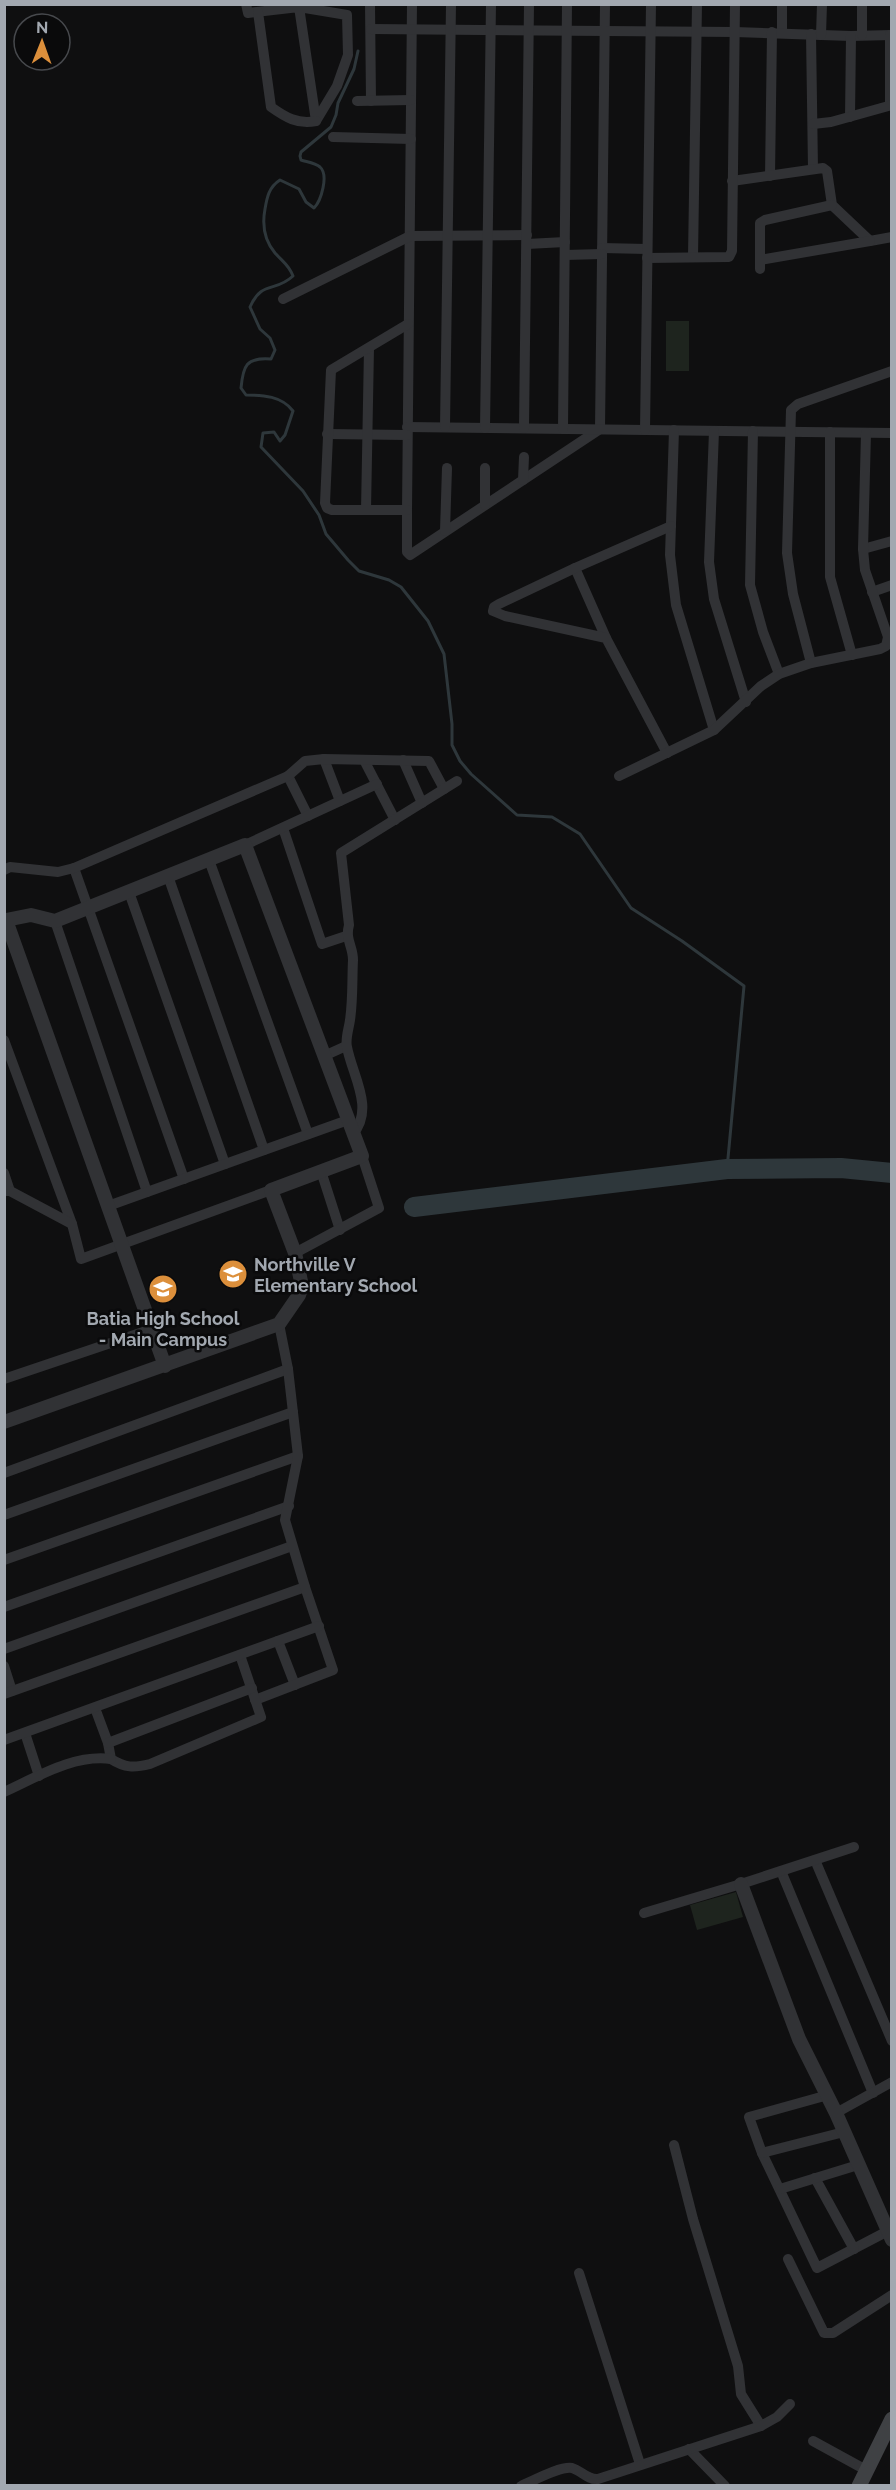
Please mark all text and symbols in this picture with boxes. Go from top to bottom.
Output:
north arrow [12,12,72,72]
text: N [36,18,49,37]
place label: Northville V Elementary School [254,1254,418,1296]
school or university icon: Northville V Elementary School [217,1258,249,1290]
school or university icon: Batia High School - Main Campus [147,1273,179,1305]
place label: Batia High School - Main Campus [87,1308,240,1350]

